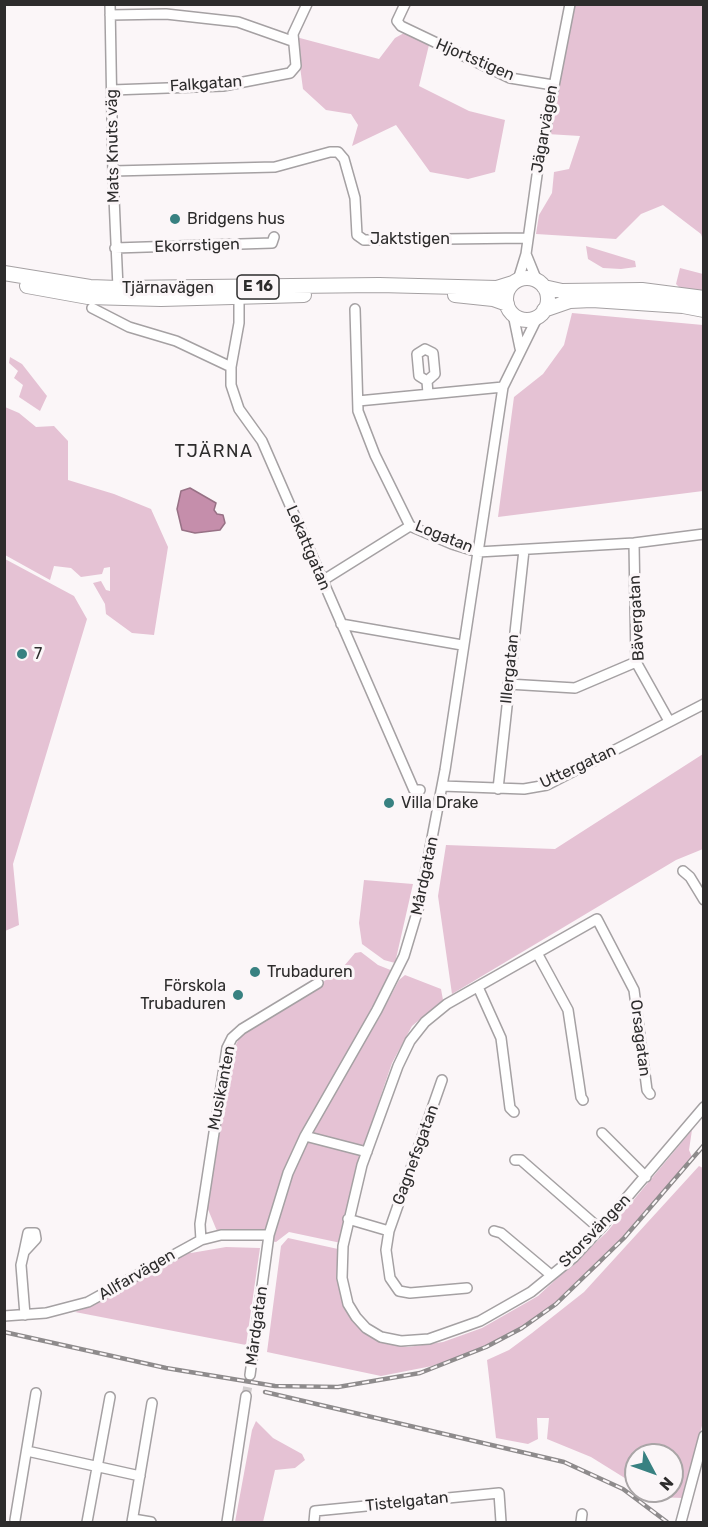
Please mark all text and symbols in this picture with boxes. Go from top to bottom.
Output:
street label: Hjortstigen [433,35,517,85]
street label: Falkgatan [169,72,243,96]
street label: Jägarvägen [528,84,562,174]
street label: Mats Knuts väg [102,89,124,203]
place label: Bridgens hus [187,209,285,229]
marker: Bridgens hus [168,212,182,226]
street label: Jaktstigen [370,229,450,249]
street label: Ekorrstigen [154,235,240,257]
road number: E 16 [237,275,279,299]
street label: Tjärnavägen [122,278,214,298]
district label: TJÄRNA [175,441,253,463]
street label: Lekattgatan [282,503,334,593]
street label: Logatan [412,517,476,557]
street label: Bävergatan [625,575,649,661]
street label: Illergatan [497,633,523,705]
place label: 7 [34,644,42,664]
marker: 7 [15,647,29,661]
street label: Uttergatan [537,741,619,793]
place label: Villa Drake [401,793,478,813]
marker: Villa Drake [382,796,396,810]
street label: Mårdgatan [407,835,443,917]
place label: Trubaduren [267,962,353,982]
marker: Trubaduren [248,965,262,979]
place label: Förskola Trubaduren [140,976,226,1014]
marker: Förskola Trubaduren [231,988,245,1002]
street label: Orsagatan [626,999,654,1077]
street label: Musikanten [204,1044,240,1132]
street label: Gagnefsgatan [389,1102,443,1208]
street label: Storsvängen [555,1190,635,1272]
street label: Allfarvägen [95,1245,179,1305]
street label: Mårdgatan [242,1285,272,1367]
north arrow [624,1443,684,1503]
text: N [656,1473,677,1494]
street label: Tistelgatan [365,1488,449,1516]

